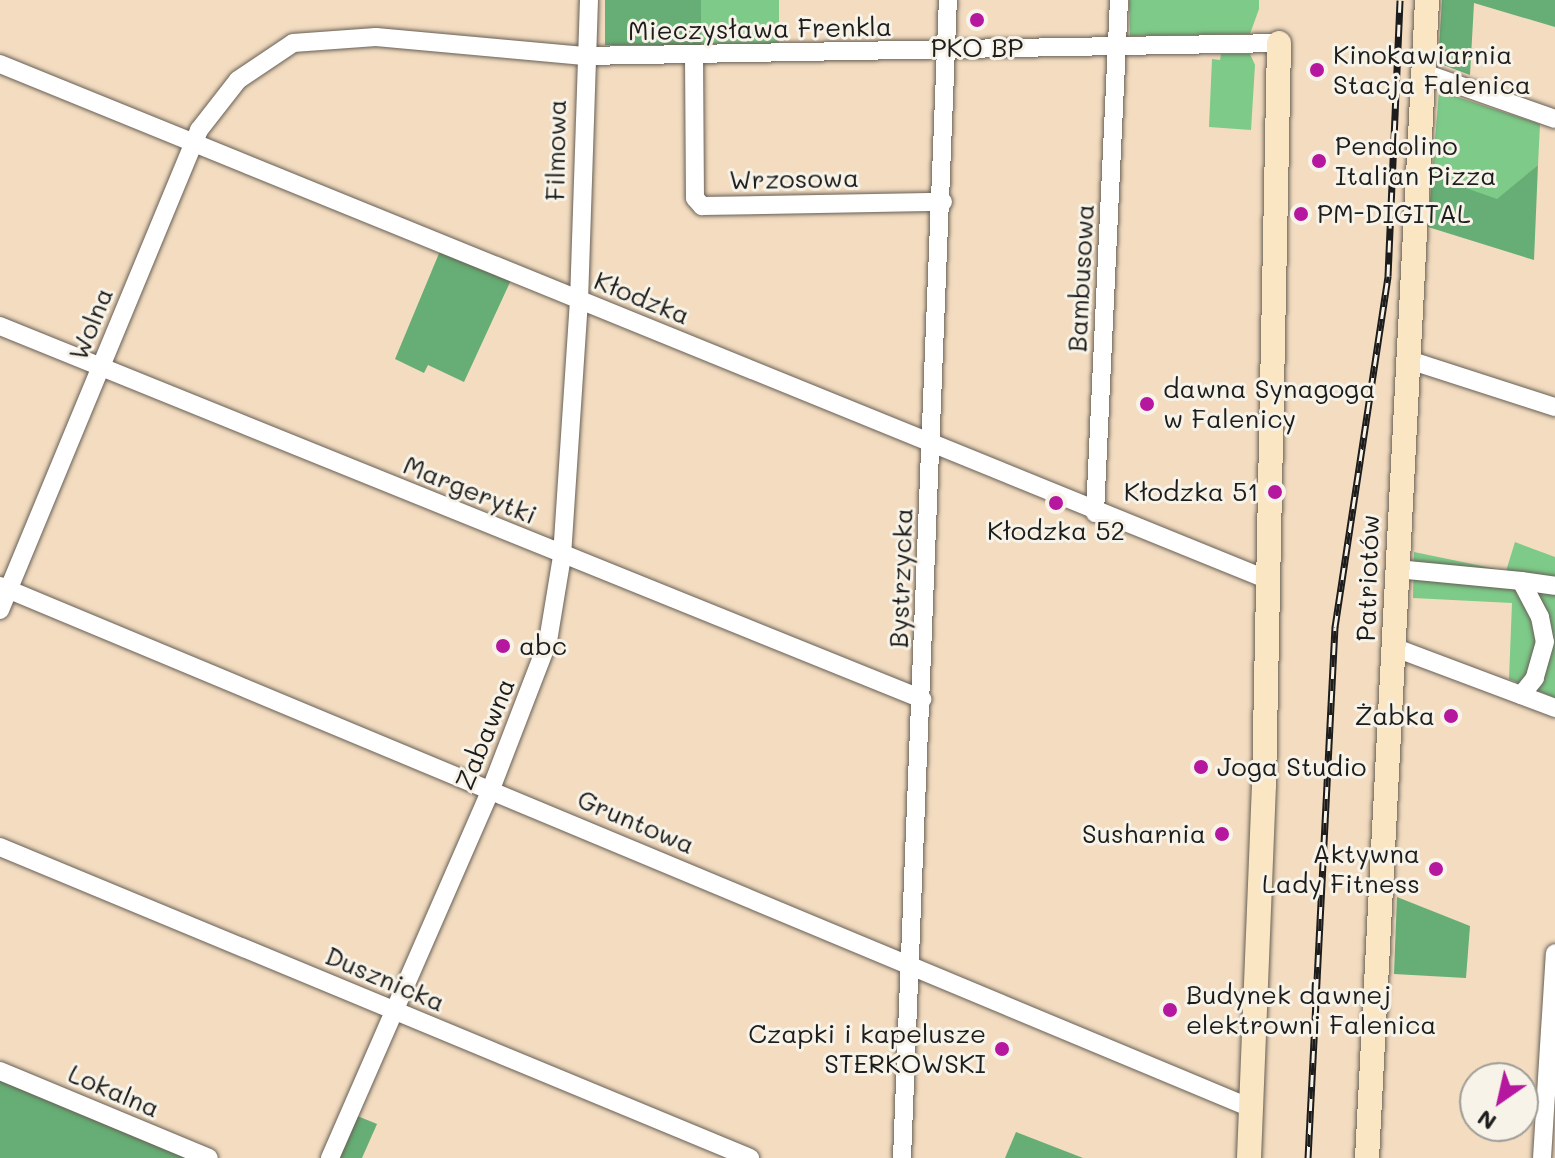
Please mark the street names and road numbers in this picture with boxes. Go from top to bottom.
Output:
street label: Mieczysława Frenkla [628,11,892,47]
street label: Filmowa [540,99,572,201]
street label: Wrzosowa [729,162,859,196]
street label: Bambusowa [1062,203,1100,353]
street label: Kłodzka [590,265,694,331]
street label: Wolna [62,283,120,365]
street label: Margerytki [399,449,541,531]
street label: Bystrzycka [883,507,919,649]
street label: Patriotów [1350,514,1386,642]
street label: Zabawna [449,674,521,794]
street label: Gruntowa [573,783,699,861]
street label: Dusznicka [321,940,449,1018]
street label: Lokalna [64,1058,164,1124]

